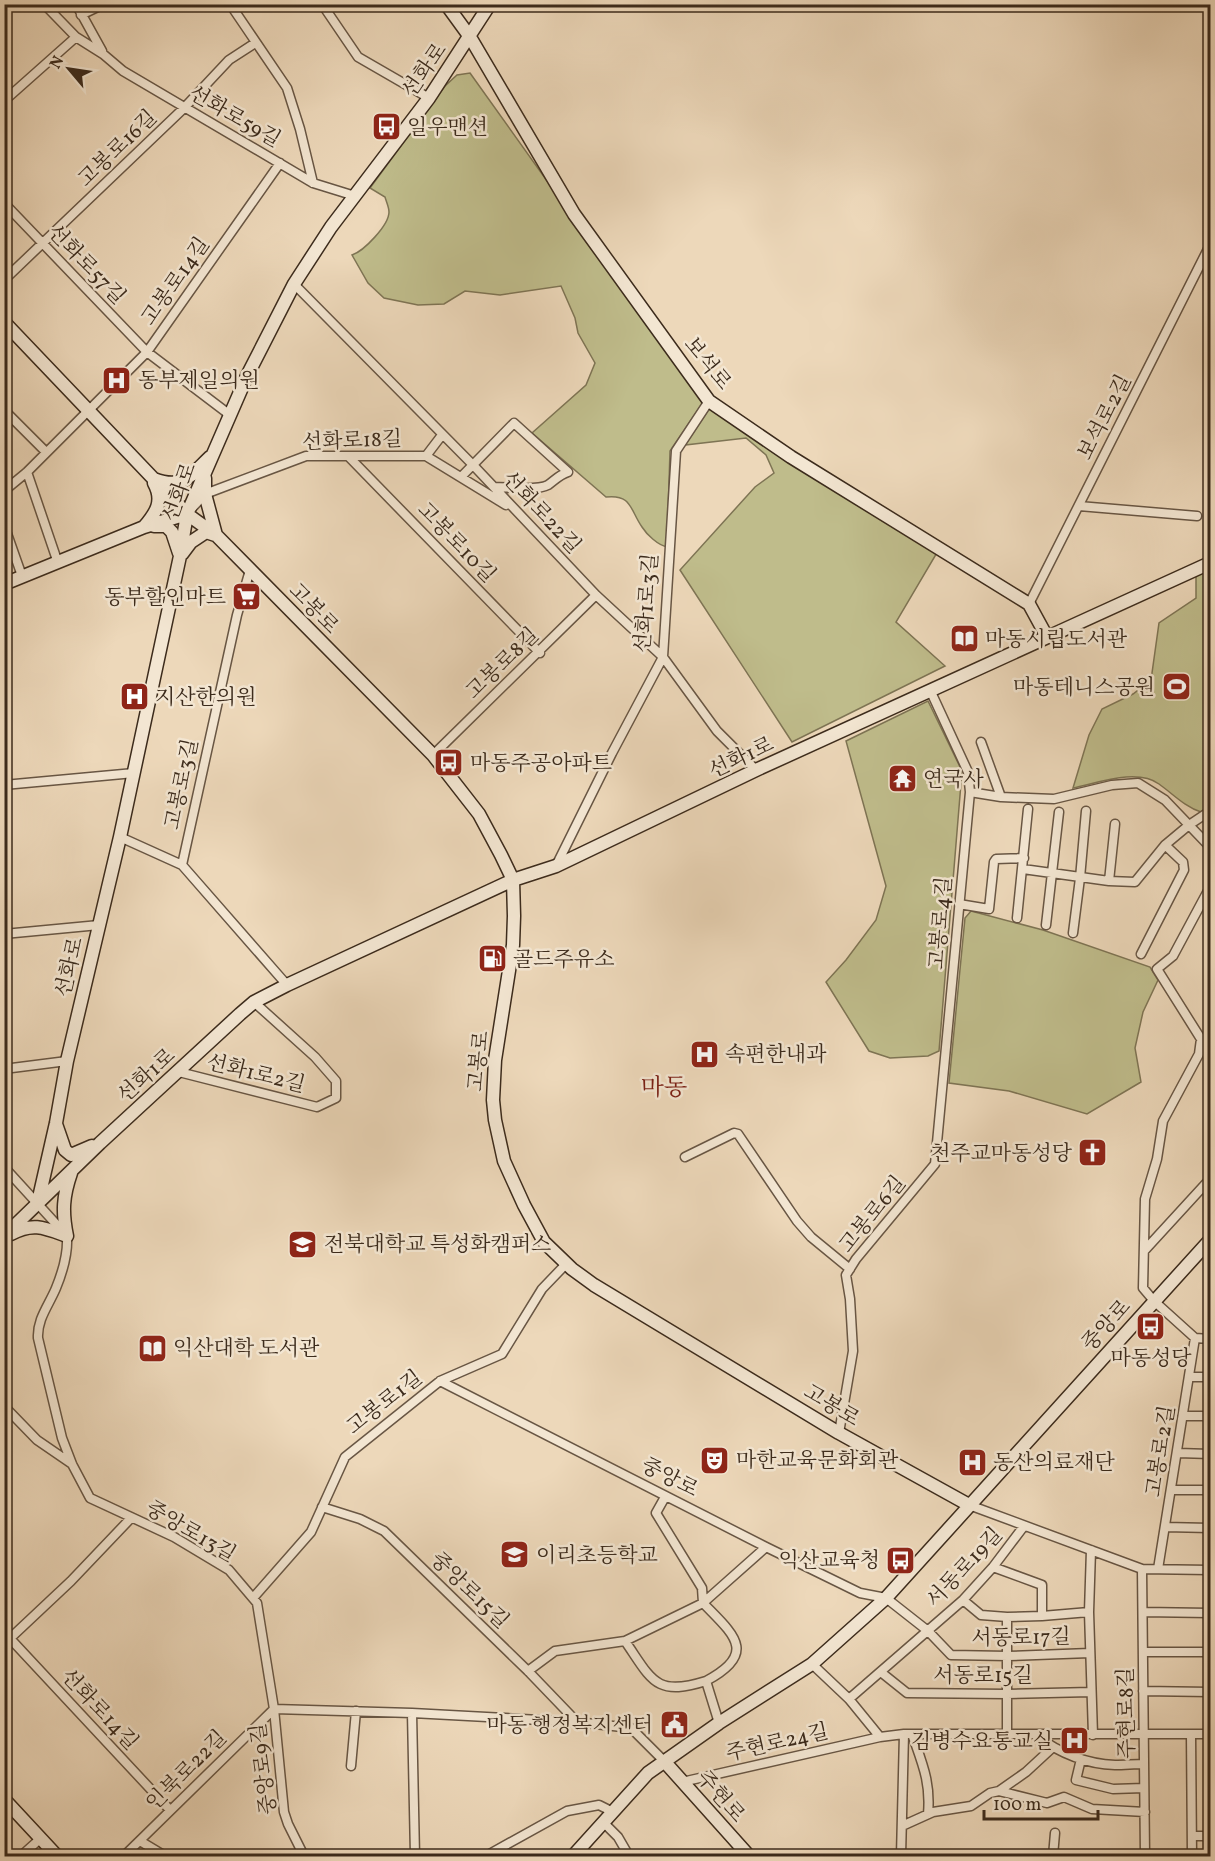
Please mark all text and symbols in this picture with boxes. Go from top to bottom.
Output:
street label: 선화로 [396,38,455,104]
north arrow [39,39,99,99]
text: N [45,52,70,73]
street label: 선화로59길 [183,79,286,155]
street label: 고봉로16길 [72,104,164,194]
bus stop icon: 일우맨션 [370,111,402,143]
place label: 일우맨션 [407,114,488,143]
street label: 선화로57길 [40,218,132,312]
street label: 고봉로14길 [135,232,217,332]
street label: 보석로 [676,331,737,397]
hospital icon: 동부제일의원 [101,364,133,396]
place label: 동부제일의원 [138,367,260,396]
street label: 보석로2길 [1071,370,1139,465]
street label: 선화로18길 [302,425,403,458]
street label: 선화로 [156,459,204,526]
street label: 선화로22길 [495,465,587,561]
street label: 고봉로10길 [410,496,502,590]
street label: 선화1로3길 [629,552,666,654]
street label: 고봉로 [281,577,344,641]
supermarket icon: 동부할인마트 [231,581,263,613]
place label: 동부할인마트 [104,584,226,613]
street label: 고봉로8길 [460,622,546,706]
library icon: 마동시립도서관 [948,623,980,655]
place label: 마동시립도서관 [985,626,1128,655]
sports icon: 마동테니스공원 [1160,671,1192,703]
place label: 마동테니스공원 [1013,674,1155,703]
hospital icon: 지산한의원 [118,681,150,713]
place label: 지산한의원 [155,684,256,713]
street label: 선화1로 [704,731,779,786]
street label: 고봉로3길 [159,736,206,832]
bus stop icon: 마동주공아파트 [433,747,465,779]
place label: 마동주공아파트 [470,750,612,779]
temple icon: 연국사 [886,763,918,795]
place label: 연국사 [923,766,985,795]
street label: 고봉로4길 [923,875,960,971]
street label: 선화로 [49,934,91,1000]
fuel station icon: 골드주유소 [476,943,508,975]
place label: 골드주유소 [513,946,614,975]
street label: 고봉로 [462,1029,497,1093]
hospital icon: 속편한내과 [688,1038,720,1070]
place label: 속편한내과 [725,1041,827,1070]
street label: 선화1로 [112,1042,182,1110]
street label: 선화1로2길 [203,1048,308,1101]
district label: 마동 [641,1072,687,1106]
church icon: 천주교마동성당 [1077,1137,1109,1169]
place label: 천주교마동성당 [930,1140,1073,1169]
street label: 고봉로6길 [833,1170,913,1260]
school or university icon: 전북대학교 특성화캠퍼스 [287,1228,319,1260]
place label: 전북대학교 특성화캠퍼스 [324,1231,551,1260]
street label: 중앙로 [1076,1294,1138,1358]
bus stop icon: 마동성당 [1135,1311,1167,1343]
library icon: 익산대학 도서관 [136,1332,168,1364]
place label: 익산대학 도서관 [173,1335,320,1364]
place label: 마동성당 [1110,1345,1192,1374]
street label: 고봉로1길 [341,1364,429,1442]
street label: 고봉로 [798,1378,865,1434]
street label: 고봉로2길 [1140,1403,1183,1499]
theatre icon: 마한교육문화회관 [699,1444,731,1476]
hospital icon: 동산의료재단 [956,1446,988,1478]
place label: 마한교육문화회관 [736,1447,899,1476]
place label: 동산의료재단 [993,1449,1115,1478]
street label: 중앙로 [636,1452,703,1505]
street label: 중앙로13길 [140,1495,241,1570]
street label: 서동로19길 [920,1521,1010,1615]
school or university icon: 이리초등학교 [499,1539,531,1571]
place label: 이리초등학교 [536,1542,658,1571]
bus stop icon: 익산교육청 [885,1544,917,1576]
street label: 중앙로15길 [423,1546,515,1636]
place label: 익산교육청 [779,1547,880,1576]
street label: 서동로17길 [971,1623,1071,1654]
street label: 서동로15길 [933,1662,1033,1691]
street label: 선화로14길 [54,1663,144,1757]
street label: 주현로8길 [1112,1667,1143,1759]
public building icon: 마동 행정복지센터 [658,1709,690,1741]
place label: 마동 행정복지센터 [487,1712,653,1741]
street label: 주현로24길 [723,1718,831,1769]
street label: 중앙로9길 [244,1721,284,1816]
street label: 인북로22길 [140,1724,234,1818]
hospital icon: 김병수요통교실 [1058,1725,1090,1757]
place label: 김병수요통교실 [911,1728,1053,1757]
street label: 주현로 [689,1765,751,1829]
scale bar [984,1783,1098,1821]
text: 100 m [993,1793,1042,1818]

